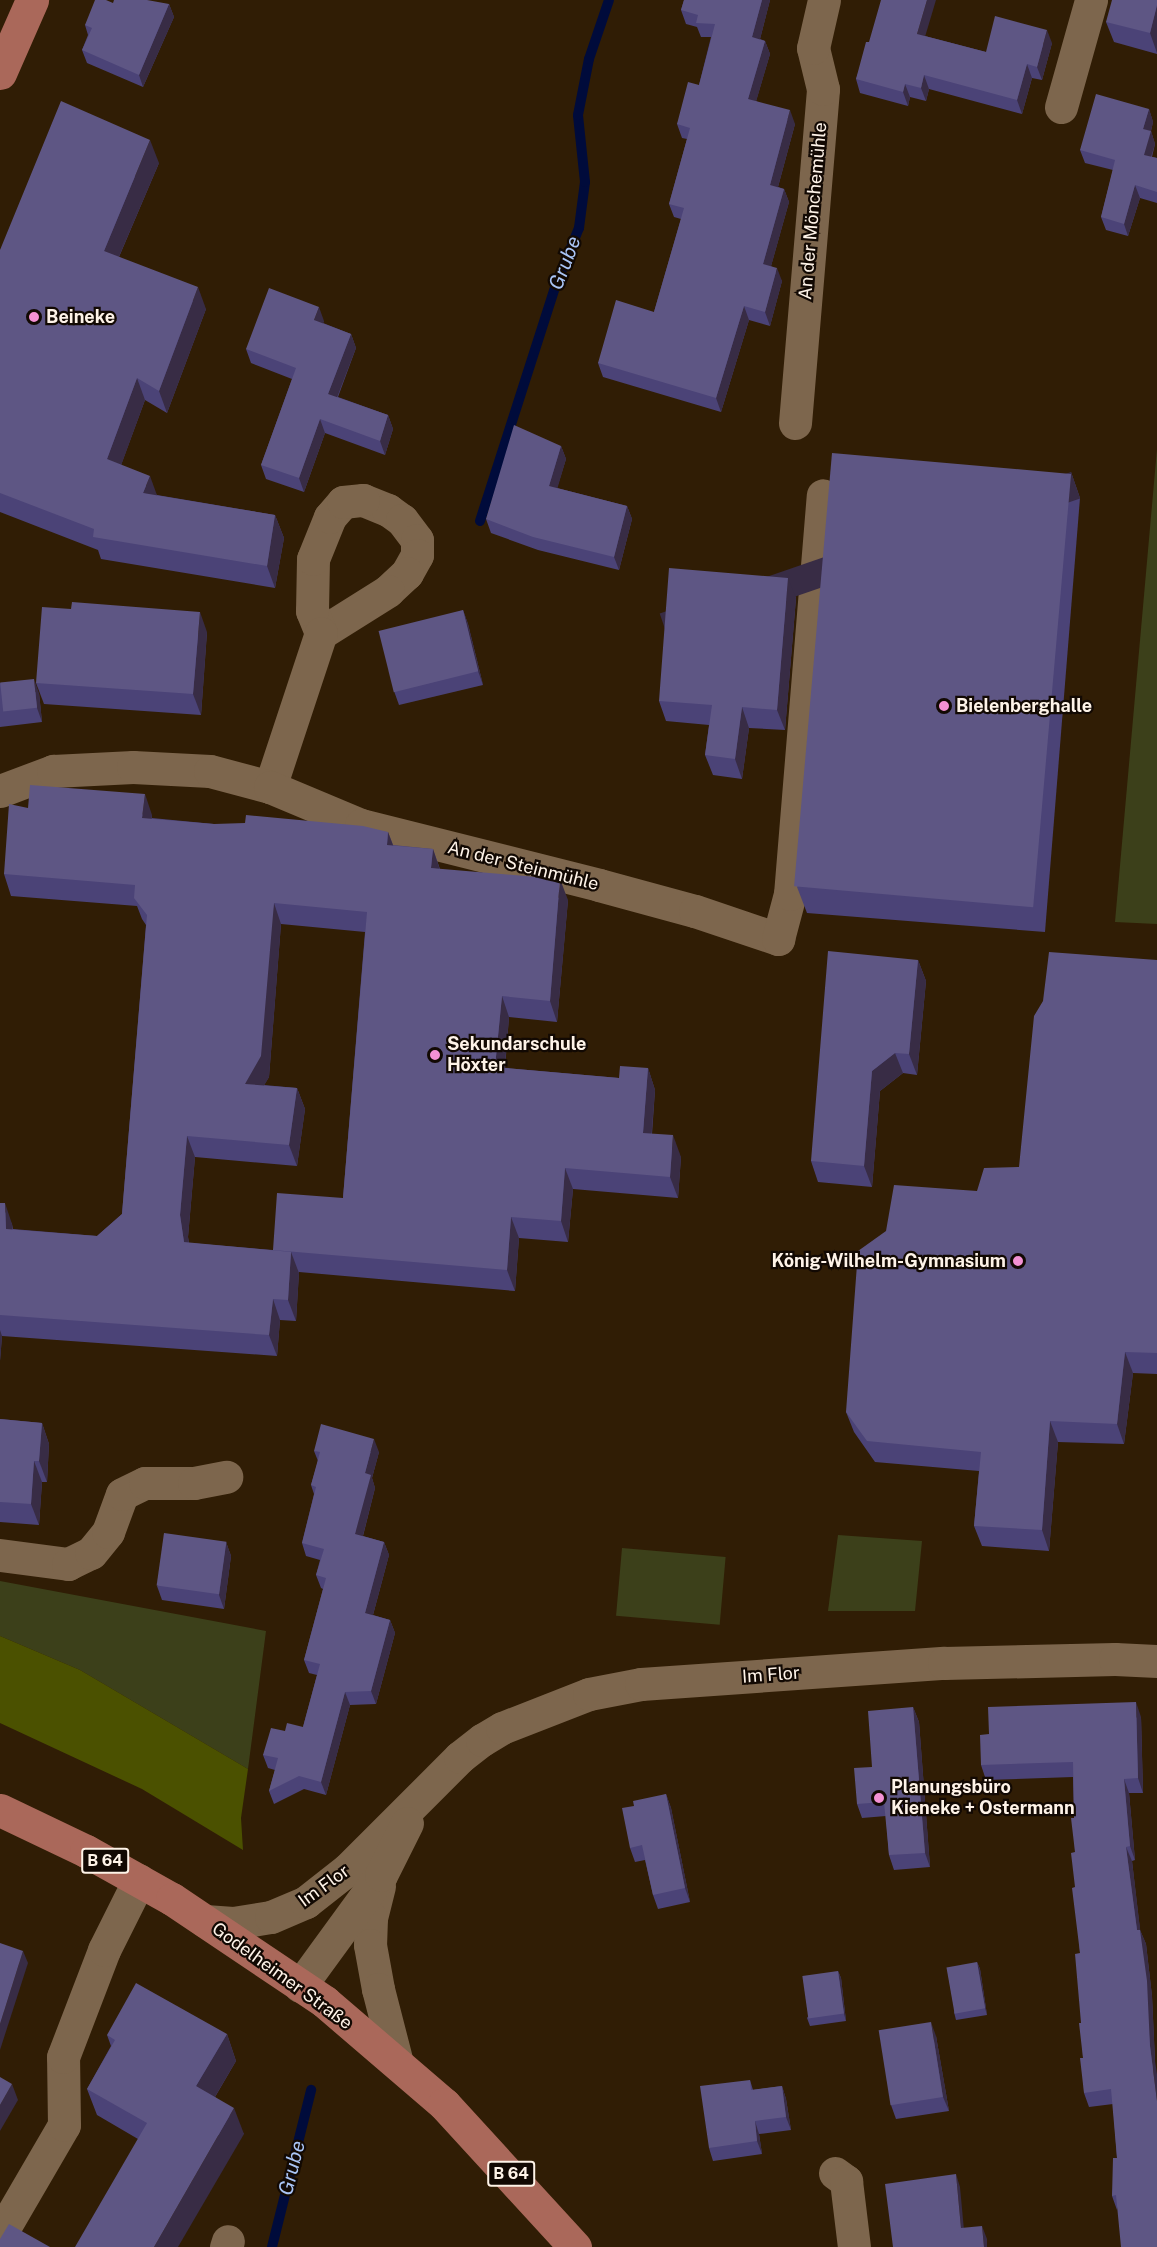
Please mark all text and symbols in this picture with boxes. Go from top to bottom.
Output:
street label: An der Mönchemühle [794,121,832,301]
water label: Grube [544,233,586,293]
place label: Beineke [46,306,115,328]
marker: Beineke [27,310,41,324]
place label: Bielenberghalle [956,695,1092,717]
marker: Bielenberghalle [937,699,951,713]
street label: An der Steinmühle [445,837,601,895]
place label: Sekundarschule Höxter [447,1034,586,1076]
marker: Sekundarschule Höxter [428,1048,442,1062]
place label: König-Wilhelm-Gymnasium [771,1250,1006,1272]
marker: König-Wilhelm-Gymnasium [1011,1254,1025,1268]
street label: Im Flor [741,1662,801,1688]
place label: Planungsbüro Kieneke + Ostermann [891,1777,1075,1820]
marker: Planungsbüro Kieneke + Ostermann [872,1791,886,1805]
road number: B 64 [81,1848,129,1874]
street label: Im Flor [294,1860,354,1912]
street label: Godelheimer Straße [208,1918,356,2034]
water label: Grube [274,2138,310,2198]
road number: B 64 [487,2161,535,2187]

